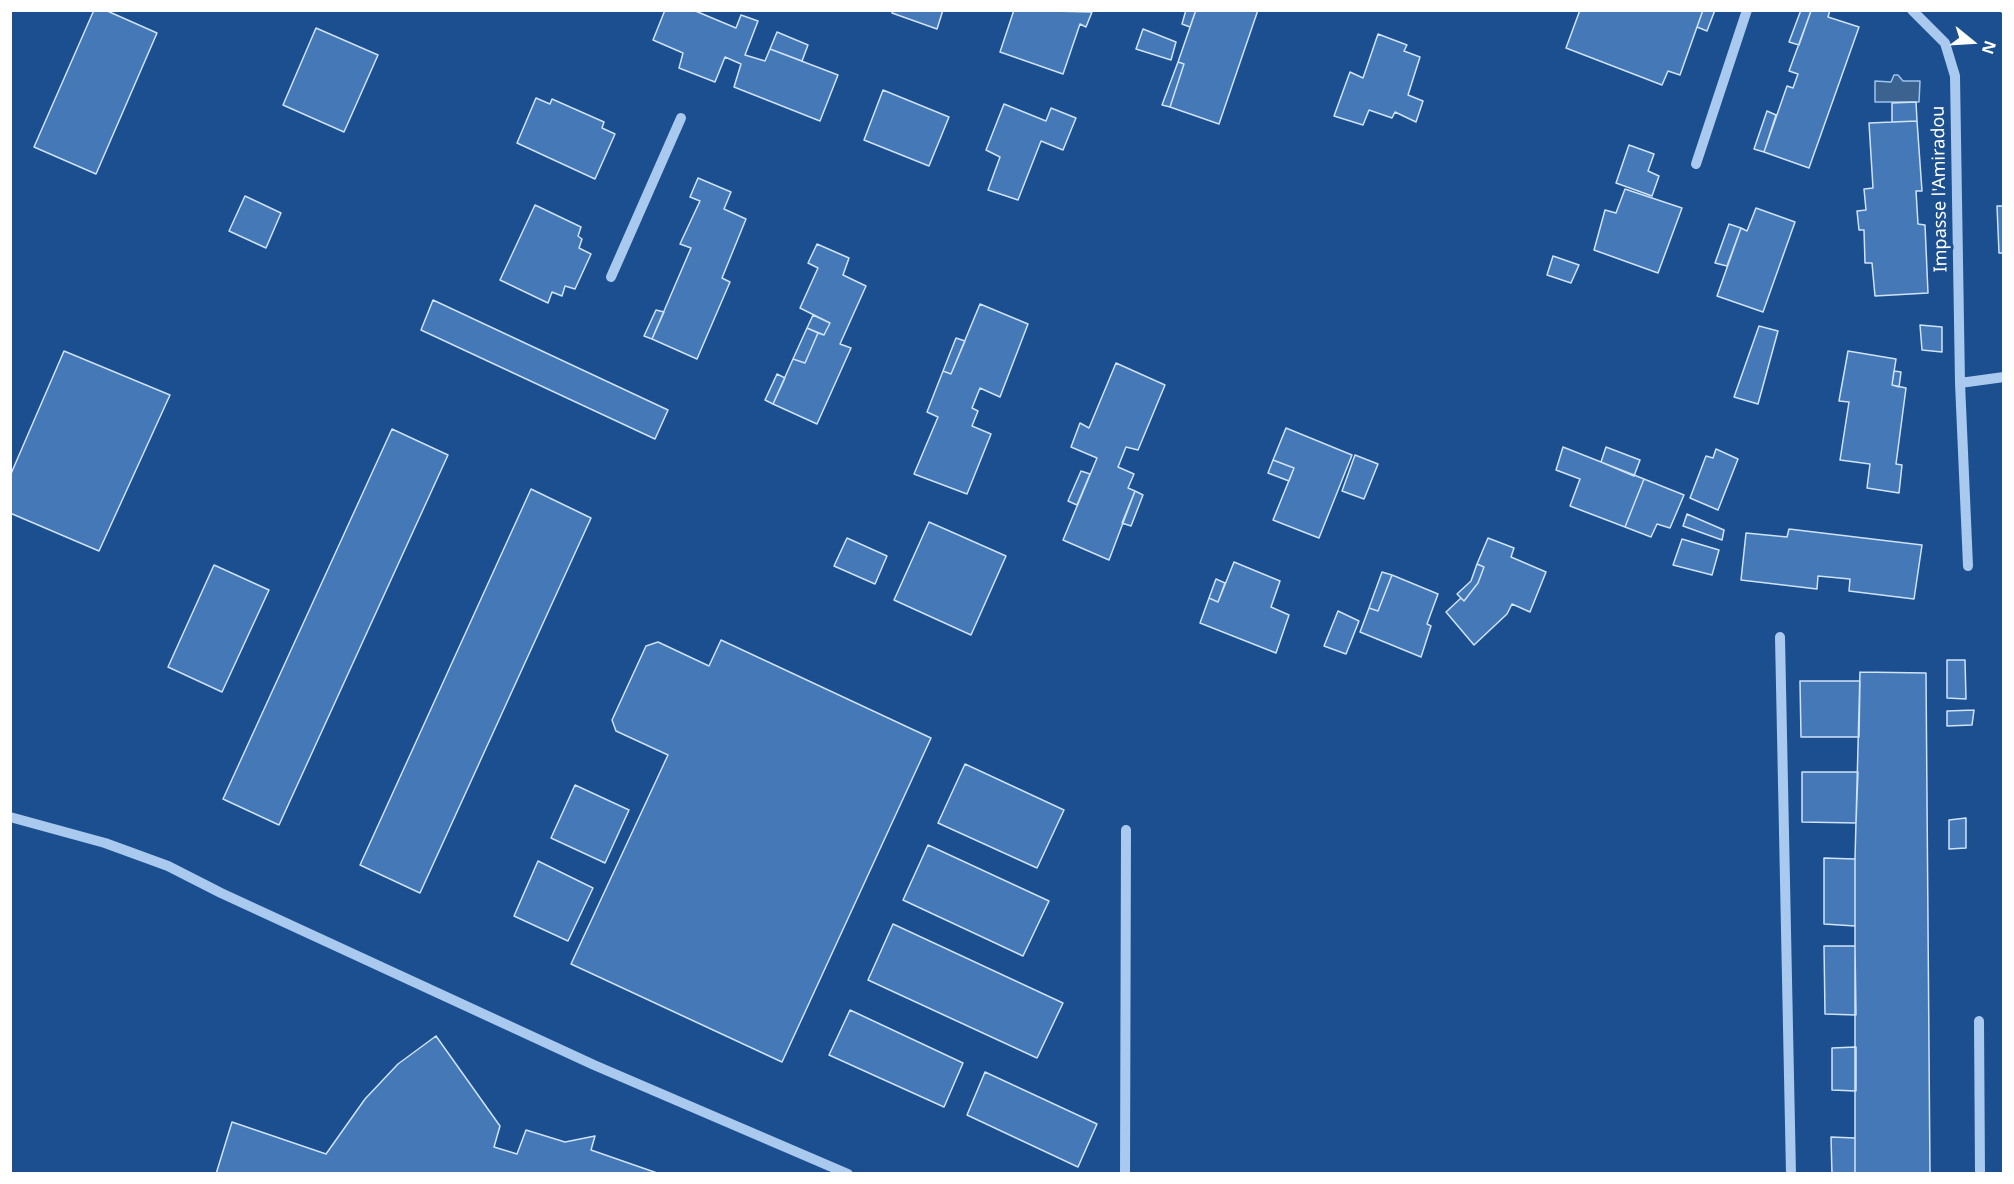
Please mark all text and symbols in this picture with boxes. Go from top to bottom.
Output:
north arrow [1942,12,2002,72]
text: N [1977,38,2002,57]
street label: Impasse l'Amiradou [1928,105,1952,273]

